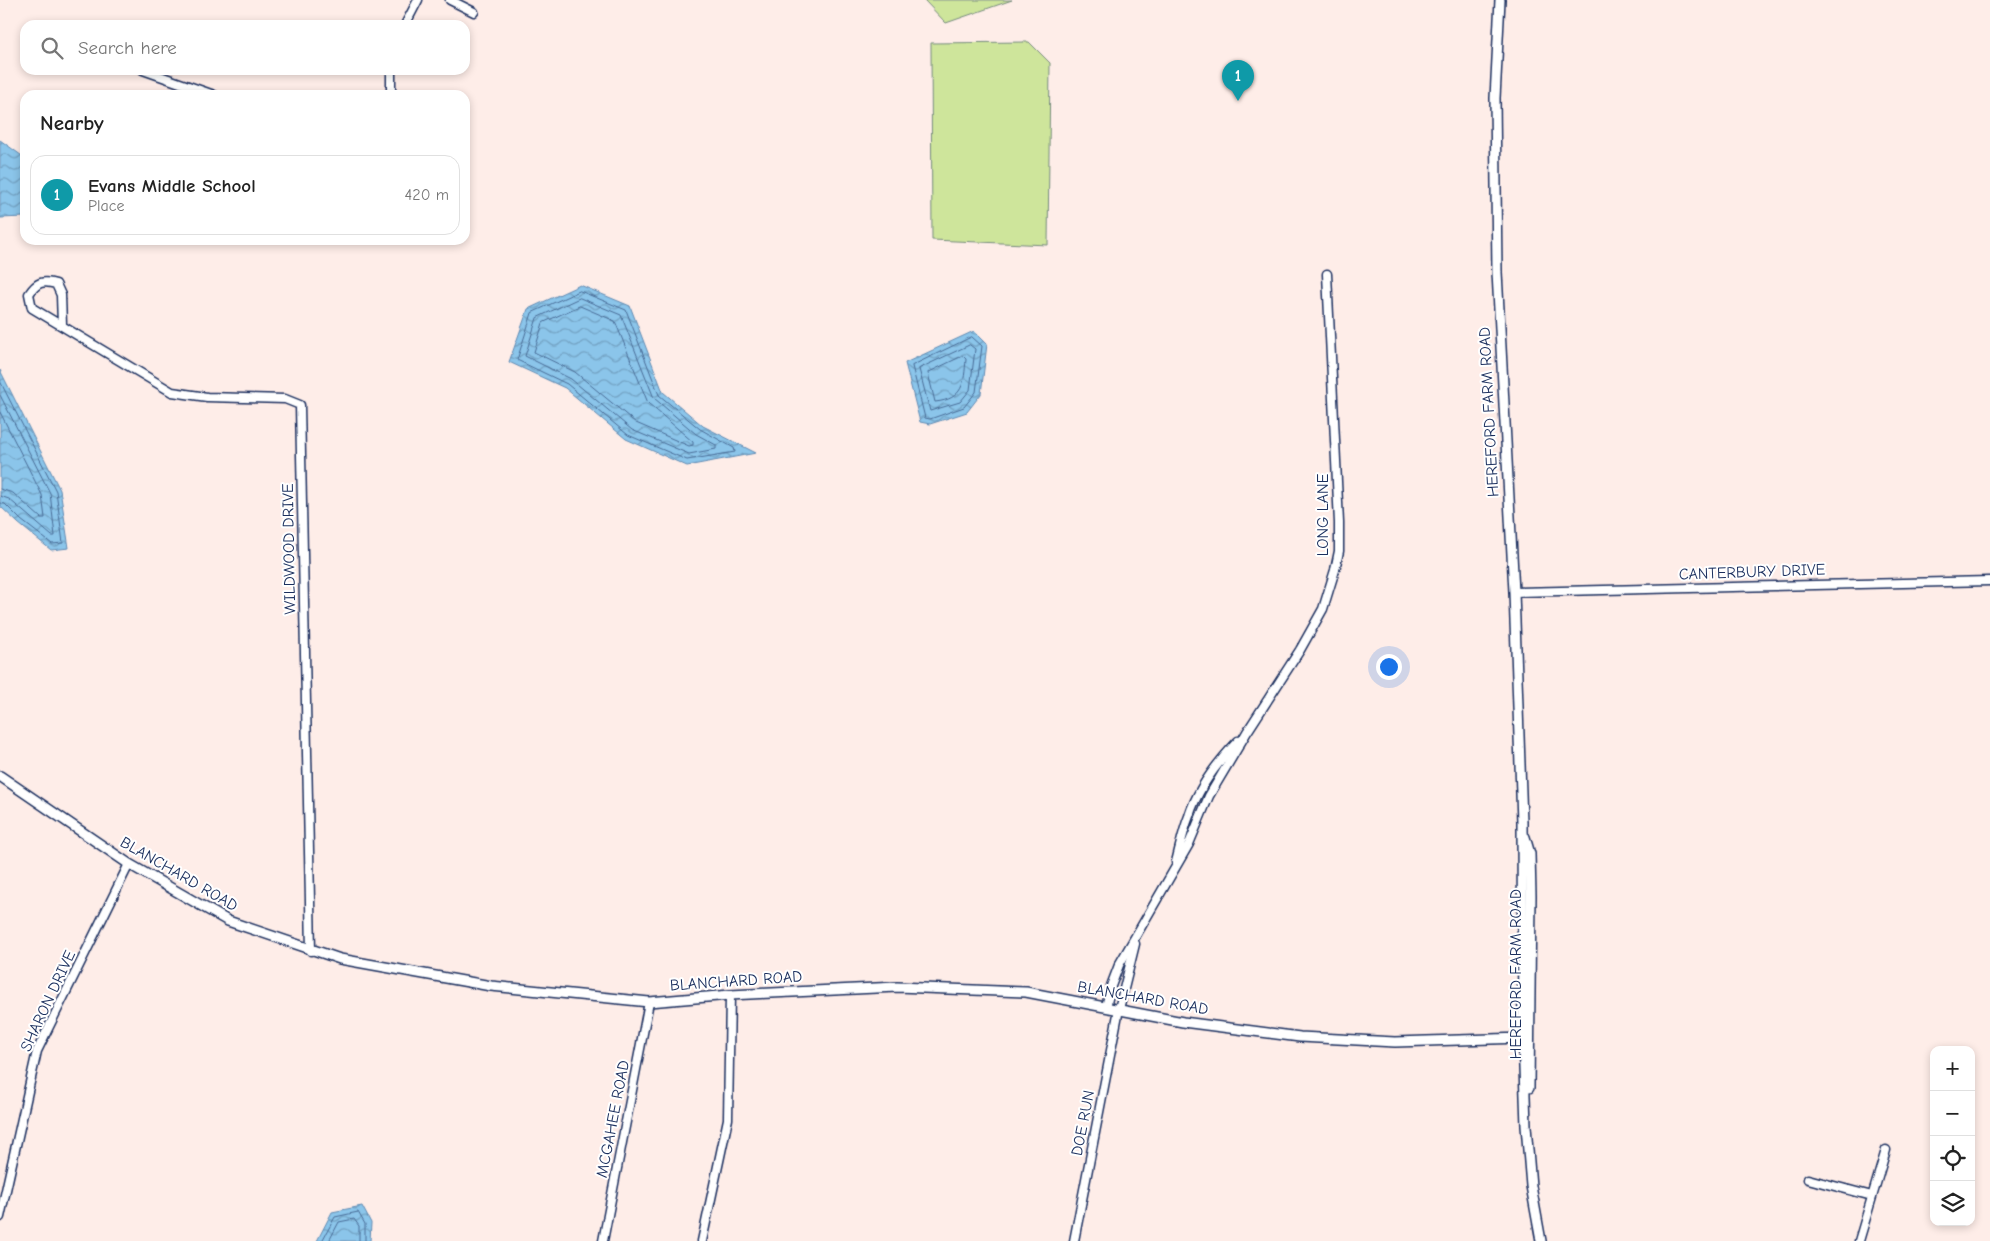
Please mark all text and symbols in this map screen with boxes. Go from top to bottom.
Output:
search box [20,20,470,75]
icon: search [38,34,66,62]
text: Search here [78,37,177,59]
pin: 1 [1222,60,1254,101]
text: Nearby [40,111,104,135]
text: Evans Middle School [88,175,256,197]
text: 1 [54,186,60,204]
text: 420 m [405,186,449,204]
text: Place [88,197,124,215]
street label: HEREFORD FARM ROAD [1476,327,1502,497]
street label: LONG LANE [1314,473,1332,556]
street label: WILDWOOD DRIVE [279,483,299,615]
street label: CANTERBURY DRIVE [1678,560,1826,584]
your location [1376,654,1402,680]
street label: BLANCHARD ROAD [117,833,241,915]
street label: HEREFORD FARM ROAD [1507,889,1525,1059]
street label: SHARON DRIVE [17,947,79,1054]
street label: BLANCHARD ROAD [669,967,803,995]
street label: BLANCHARD ROAD [1076,978,1210,1018]
map controls [1930,1046,1975,1226]
button: + [1930,1046,1975,1091]
street label: MCGAHEE ROAD [593,1059,633,1179]
street label: DOE RUN [1068,1089,1098,1157]
button: − [1930,1091,1975,1136]
button: locate [1930,1136,1975,1181]
button: layers [1930,1181,1975,1226]

